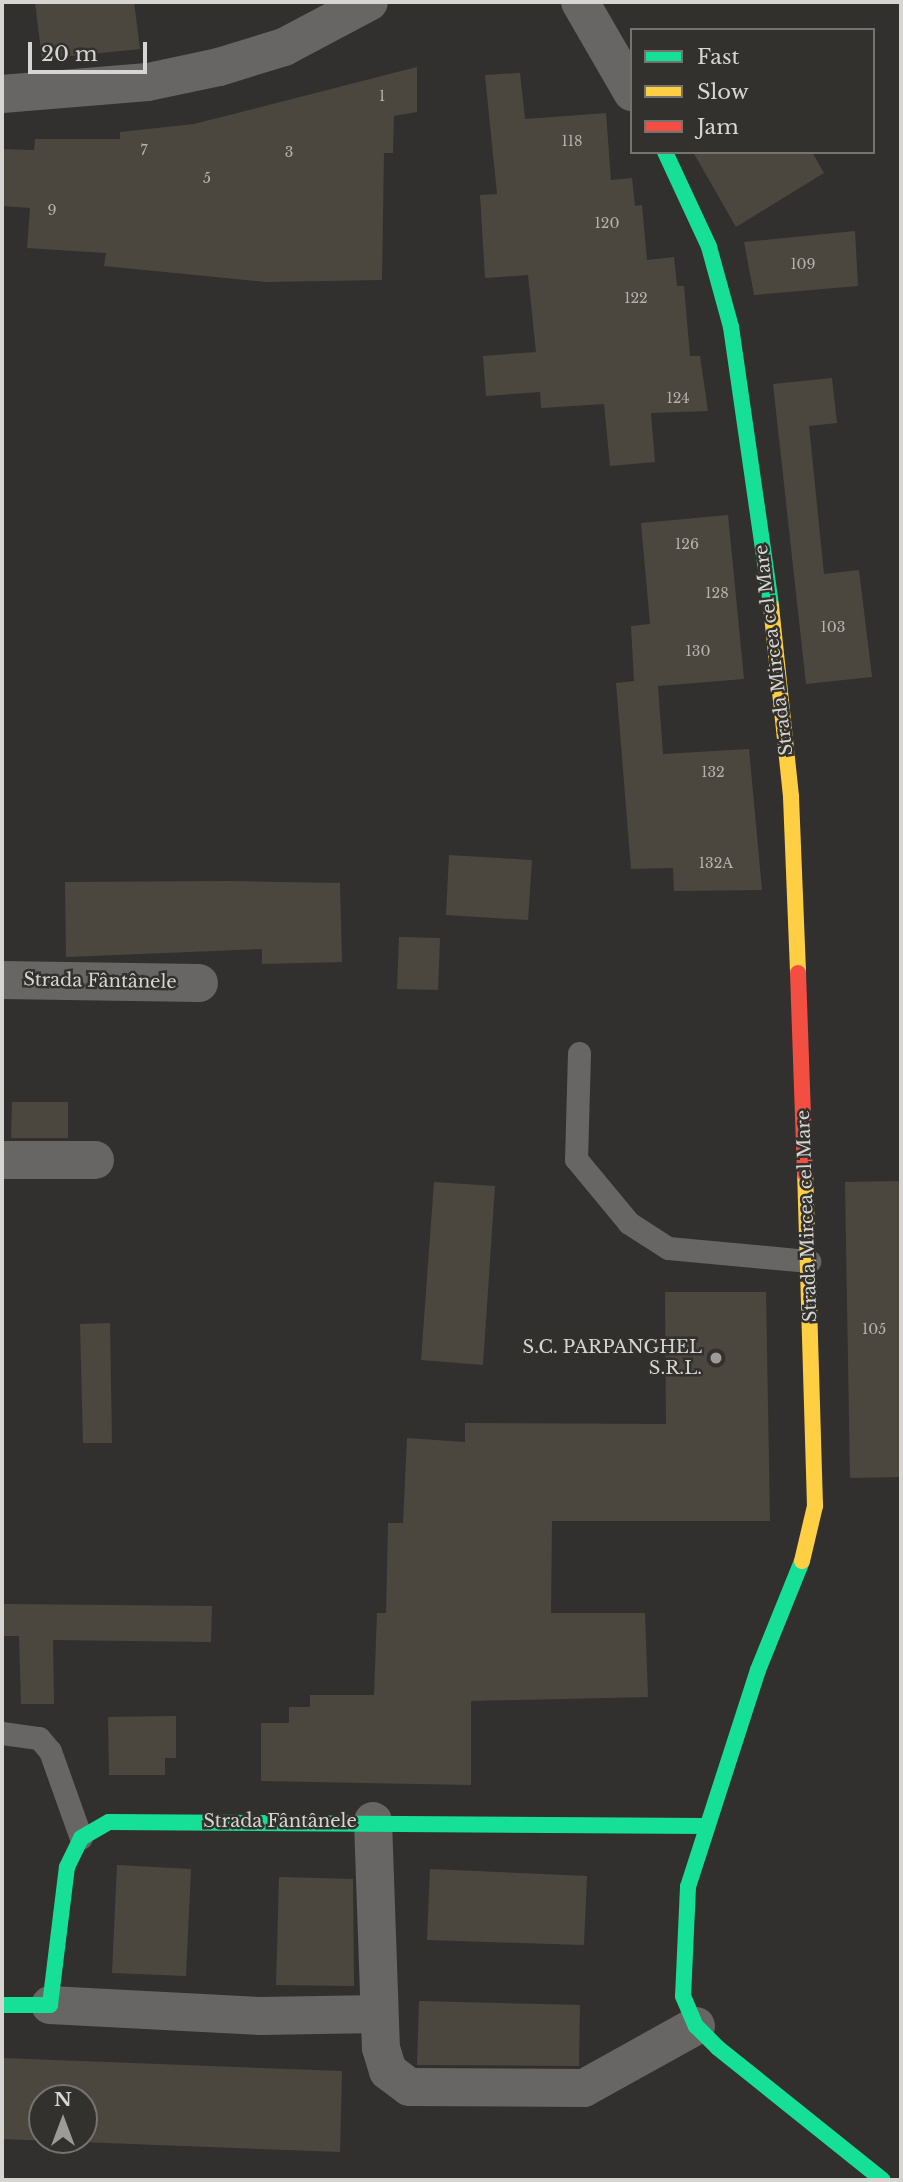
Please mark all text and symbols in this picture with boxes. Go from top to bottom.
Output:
scale bar [32,28,150,72]
legend [630,28,875,154]
text: 20 m [41,41,98,67]
text: Fast [697,44,739,70]
text: Slow [697,79,749,105]
house number: 1 [379,88,385,104]
text: Jam [697,114,739,140]
house number: 118 [562,133,582,149]
house number: 7 [140,142,148,158]
house number: 3 [285,144,293,160]
house number: 5 [203,170,211,186]
house number: 9 [47,202,57,218]
house number: 120 [595,215,619,231]
house number: 109 [790,256,816,272]
house number: 122 [624,290,648,306]
house number: 124 [666,390,690,406]
house number: 126 [675,536,699,552]
street label: Strada Mircea cel Mare [750,543,798,757]
house number: 128 [705,585,729,601]
house number: 103 [821,619,845,635]
house number: 130 [686,643,710,659]
house number: 132 [701,764,725,780]
house number: 132A [699,855,733,871]
street label: Strada Fântânele [23,969,177,993]
street label: Strada Mircea cel Mare [792,1109,822,1323]
house number: 105 [862,1321,886,1337]
place label: S.C. PARPANGHEL S.R.L. [523,1337,702,1380]
marker: S.C. PARPANGHEL S.R.L. [708,1350,724,1366]
street label: Strada Fântânele [203,1810,357,1832]
north arrow [28,2084,98,2154]
text: N [54,2088,72,2111]

